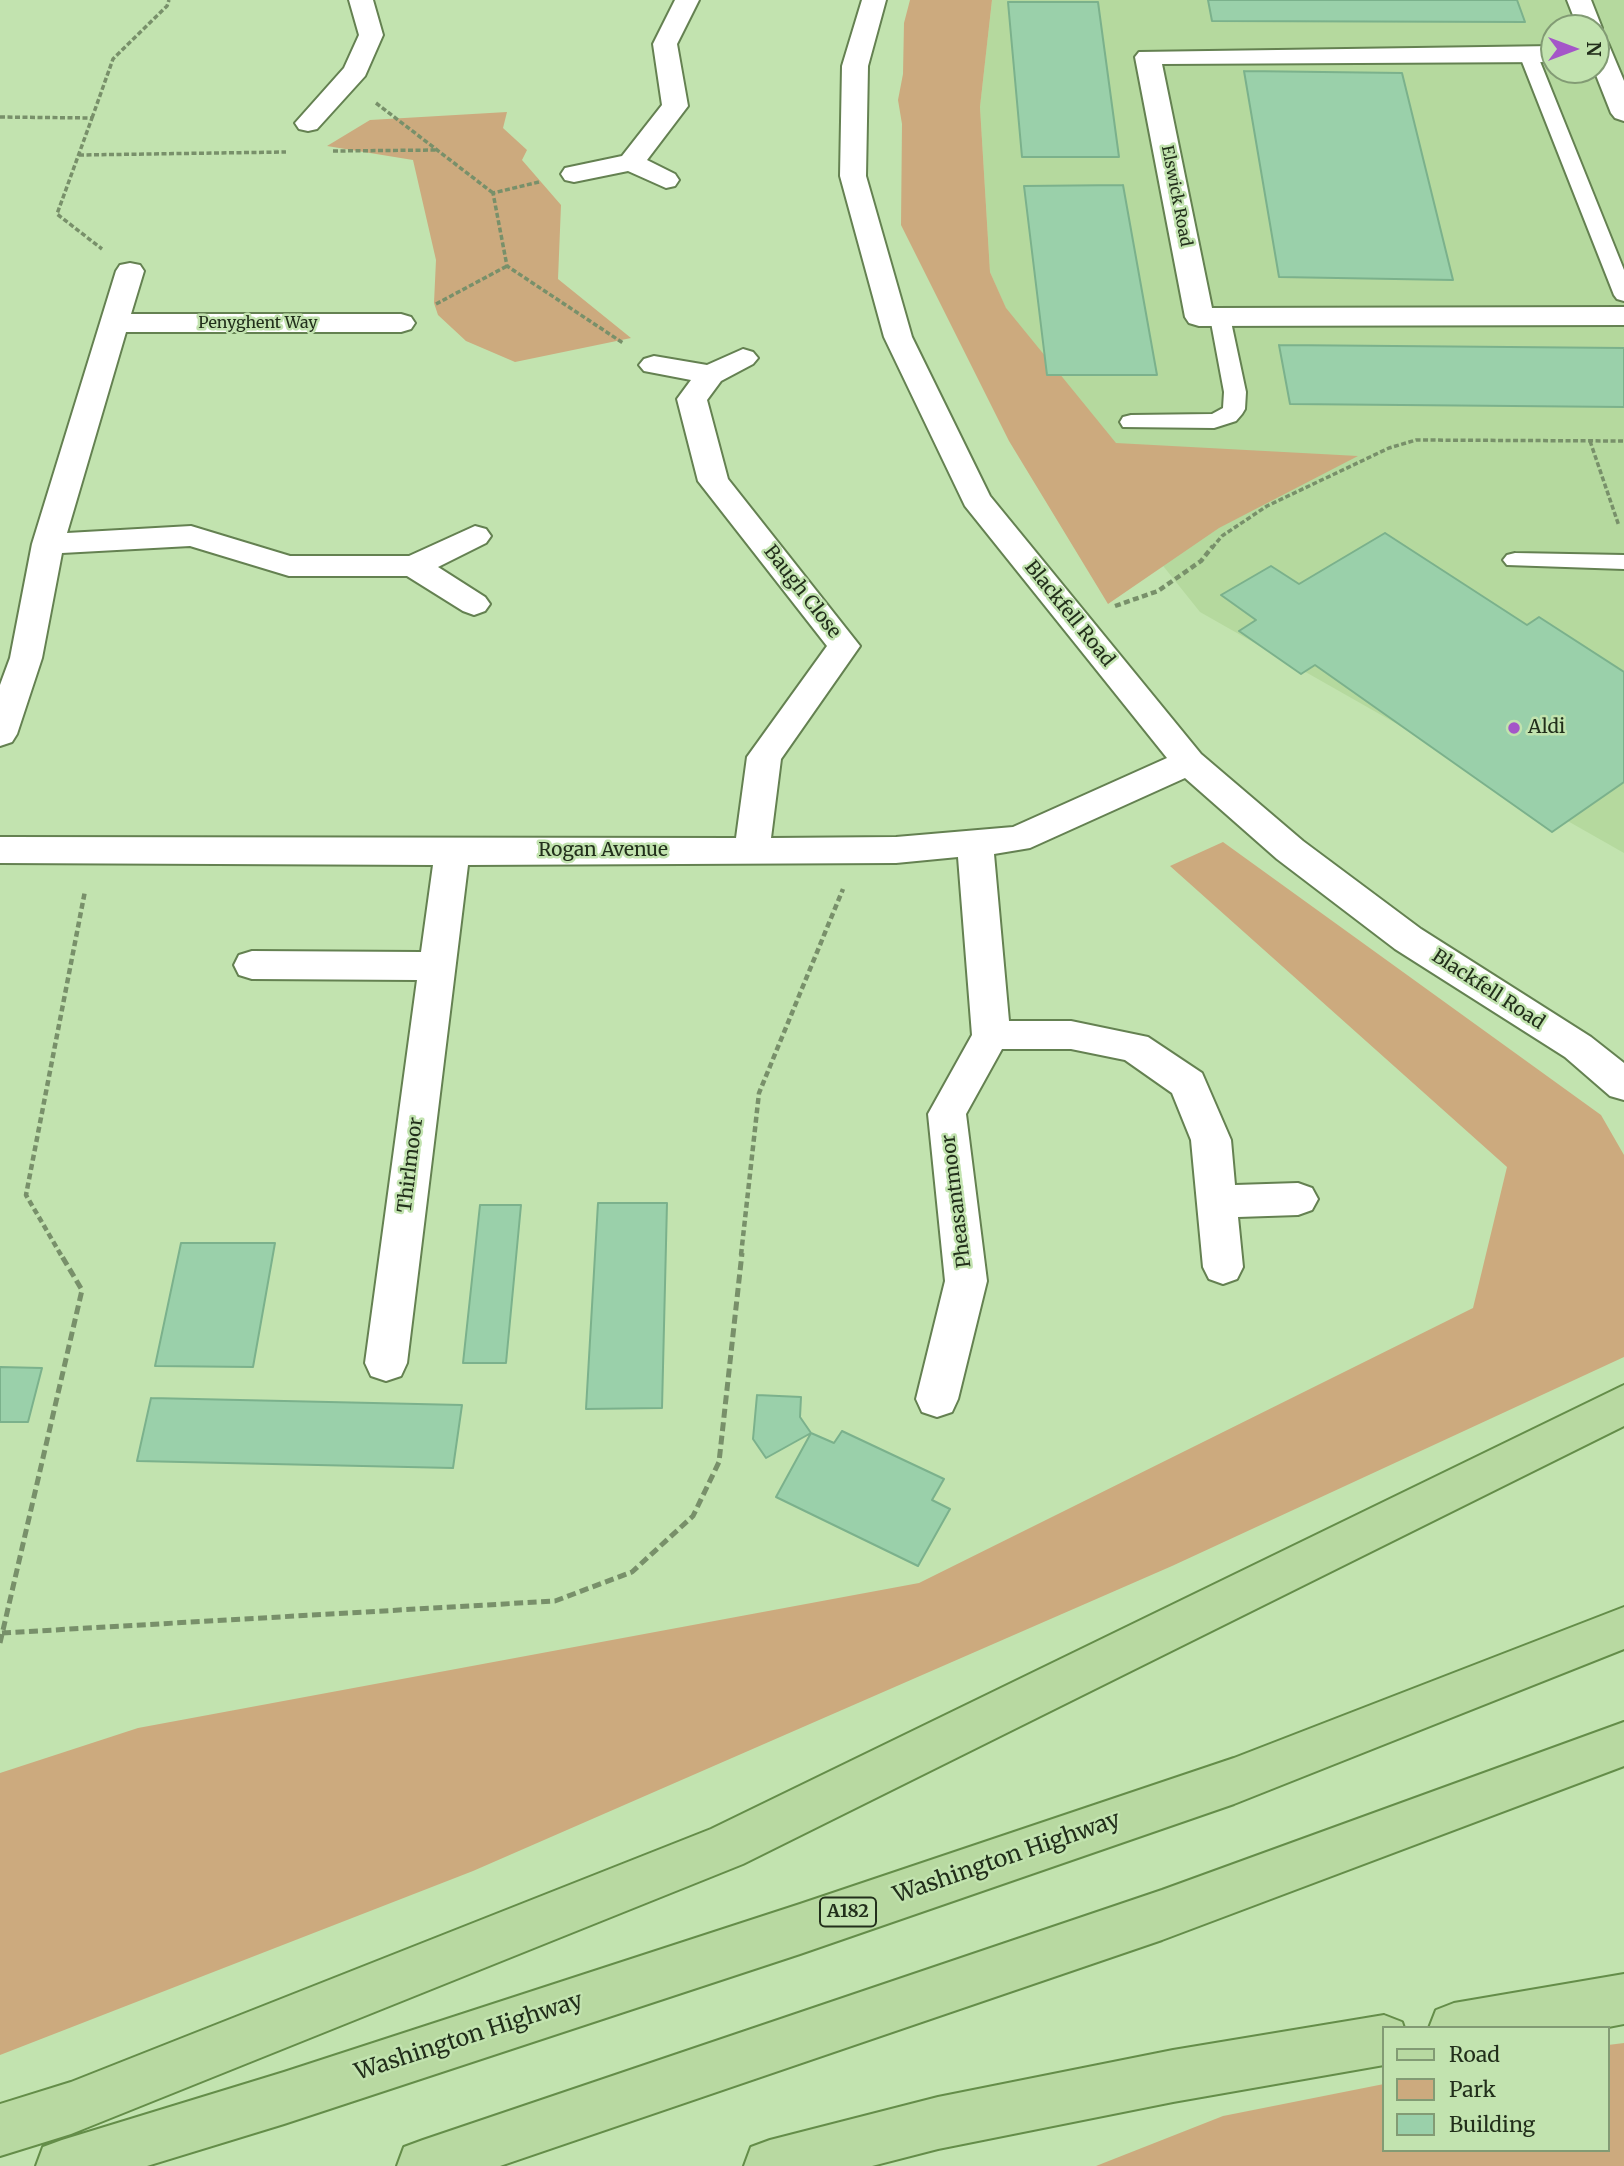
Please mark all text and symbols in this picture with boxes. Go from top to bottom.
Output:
north arrow [1540,14,1610,84]
text: N [1582,41,1606,57]
street label: Elswick Road [1157,144,1195,248]
street label: Penyghent Way [198,313,318,333]
street label: Baugh Close [759,541,845,643]
street label: Blackfell Road [1019,556,1119,672]
place label: Aldi [1528,717,1565,739]
marker: Aldi [1506,720,1522,736]
street label: Rogan Avenue [538,840,668,862]
street label: Blackfell Road [1427,945,1549,1035]
street label: Thirlmoor [394,1116,428,1214]
street label: Pheasantmoor [938,1133,976,1269]
street label: Washington Highway [890,1806,1124,1910]
road number: A182 [820,1898,876,1926]
street label: Washington Highway [351,1987,587,2087]
legend [1382,2026,1610,2152]
text: Road [1449,2041,1500,2068]
text: Park [1449,2076,1496,2103]
text: Building [1449,2111,1535,2138]

